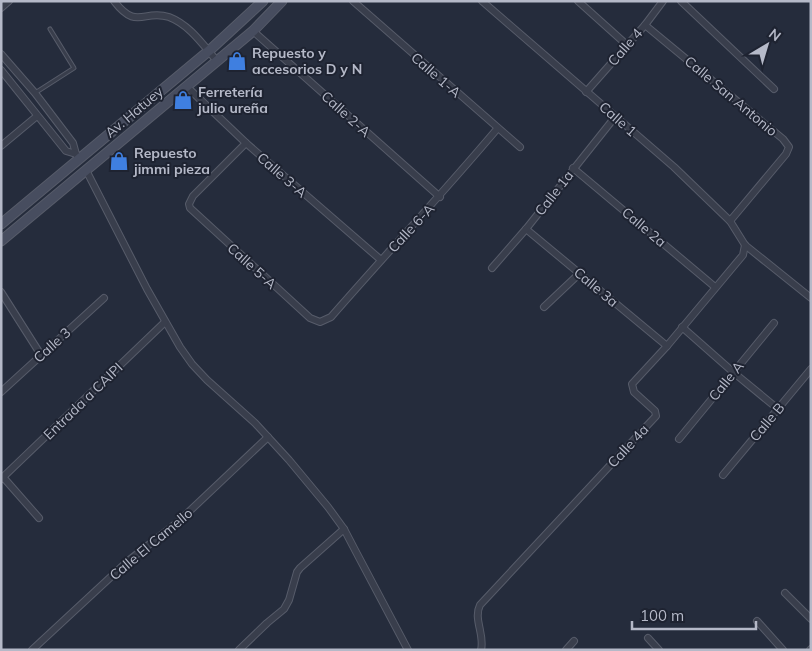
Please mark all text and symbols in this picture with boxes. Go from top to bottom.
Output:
north arrow [742,20,792,70]
street label: Calle 4 [604,24,647,70]
text: N [765,24,785,45]
place label: Repuesto y accesorios D y N [252,44,362,78]
street label: Calle 1-A [407,48,465,102]
shop icon: Repuesto y accesorios D y N [226,50,248,72]
street label: Calle San Antonio [681,52,781,140]
street label: Av. Hatuey [101,82,167,142]
place label: Ferretería julio ureña [197,83,268,117]
street label: Calle 2-A [318,87,375,141]
shop icon: Ferretería julio ureña [172,89,194,111]
street label: Calle 1 [595,98,641,140]
place label: Repuesto jimmi pieza [133,144,210,178]
street label: Calle 3-A [253,148,311,202]
shop icon: Repuesto jimmi pieza [108,150,130,172]
street label: Calle 1a [531,167,577,219]
street label: Calle 6-A [384,199,439,256]
street label: Calle 2a [618,203,670,251]
street label: Calle 5-A [224,239,281,293]
street label: Calle 3a [570,263,622,311]
street label: Calle 3 [30,324,74,366]
street label: Calle A [705,357,748,405]
street label: Entrada a CAIPI [40,359,126,443]
street label: Calle B [746,399,788,445]
street label: Calle 4a [604,421,652,471]
street label: Calle El Camello [106,504,196,584]
scale bar [632,598,756,630]
text: 100 m [640,606,684,625]

